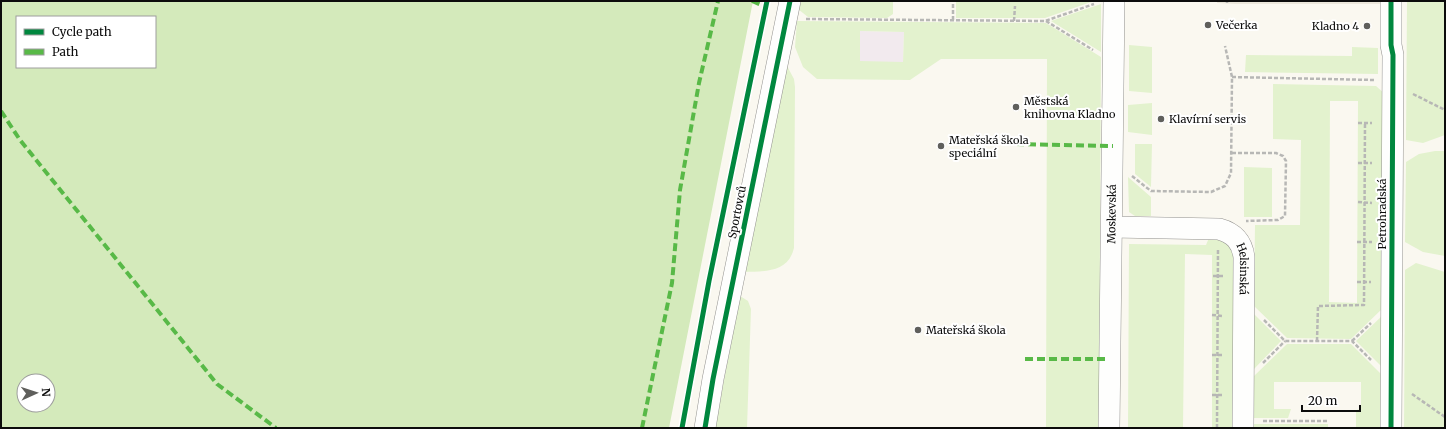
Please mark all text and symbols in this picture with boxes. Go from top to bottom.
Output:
legend [16,16,156,68]
place label: Večerka [1215,18,1257,32]
place label: Kladno 4 [1312,19,1359,33]
marker: Večerka [1203,20,1213,30]
marker: Kladno 4 [1362,21,1372,31]
text: Cycle path [52,24,112,39]
text: Path [52,44,78,59]
place label: Městská knihovna Kladno [1024,94,1116,121]
marker: Městská knihovna Kladno [1011,102,1021,112]
place label: Klavírní servis [1169,112,1246,126]
marker: Klavírní servis [1156,114,1166,124]
place label: Mateřská škola speciální [949,133,1029,160]
marker: Mateřská škola speciální [936,141,946,151]
street label: Petrohradská [1375,179,1389,249]
street label: Sportovců [725,184,749,240]
street label: Moskevská [1104,184,1119,244]
street label: Helsinská [1233,241,1251,295]
place label: Mateřská škola [926,323,1006,337]
marker: Mateřská škola [913,325,923,335]
north arrow [16,373,56,413]
scale bar [1302,387,1360,413]
text: N [39,388,53,397]
text: 20 m [1308,393,1337,408]

